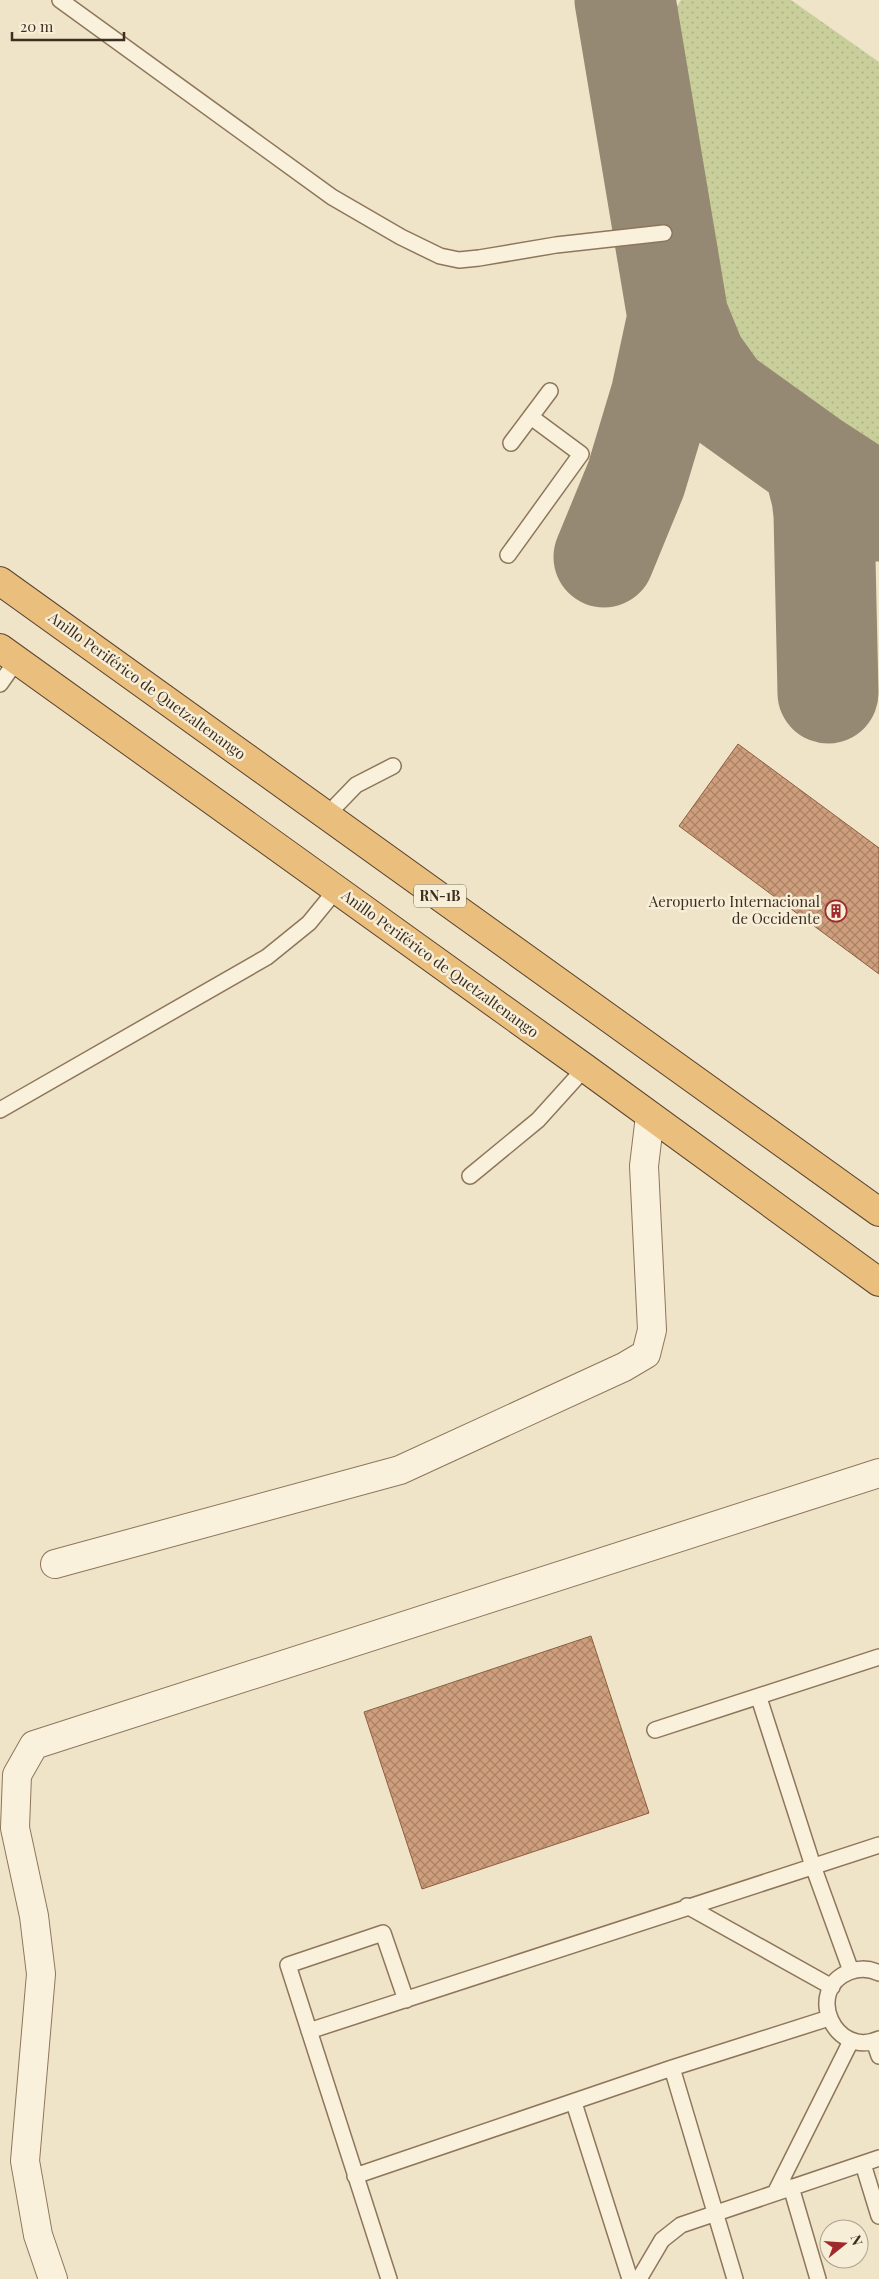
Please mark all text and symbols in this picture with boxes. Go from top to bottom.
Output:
scale bar [12,10,125,42]
text: 20 m [20,16,54,36]
street label: Anillo Periférico de Quetzaltenango [44,606,250,763]
street label: Anillo Periférico de Quetzaltenango [337,884,543,1041]
road number: RN-1B [414,884,466,908]
place label: Aeropuerto Internacional de Occidente [648,891,820,928]
building icon: Aeropuerto Internacional de Occidente [824,899,848,923]
north arrow [819,2219,869,2269]
text: N [846,2232,867,2248]

